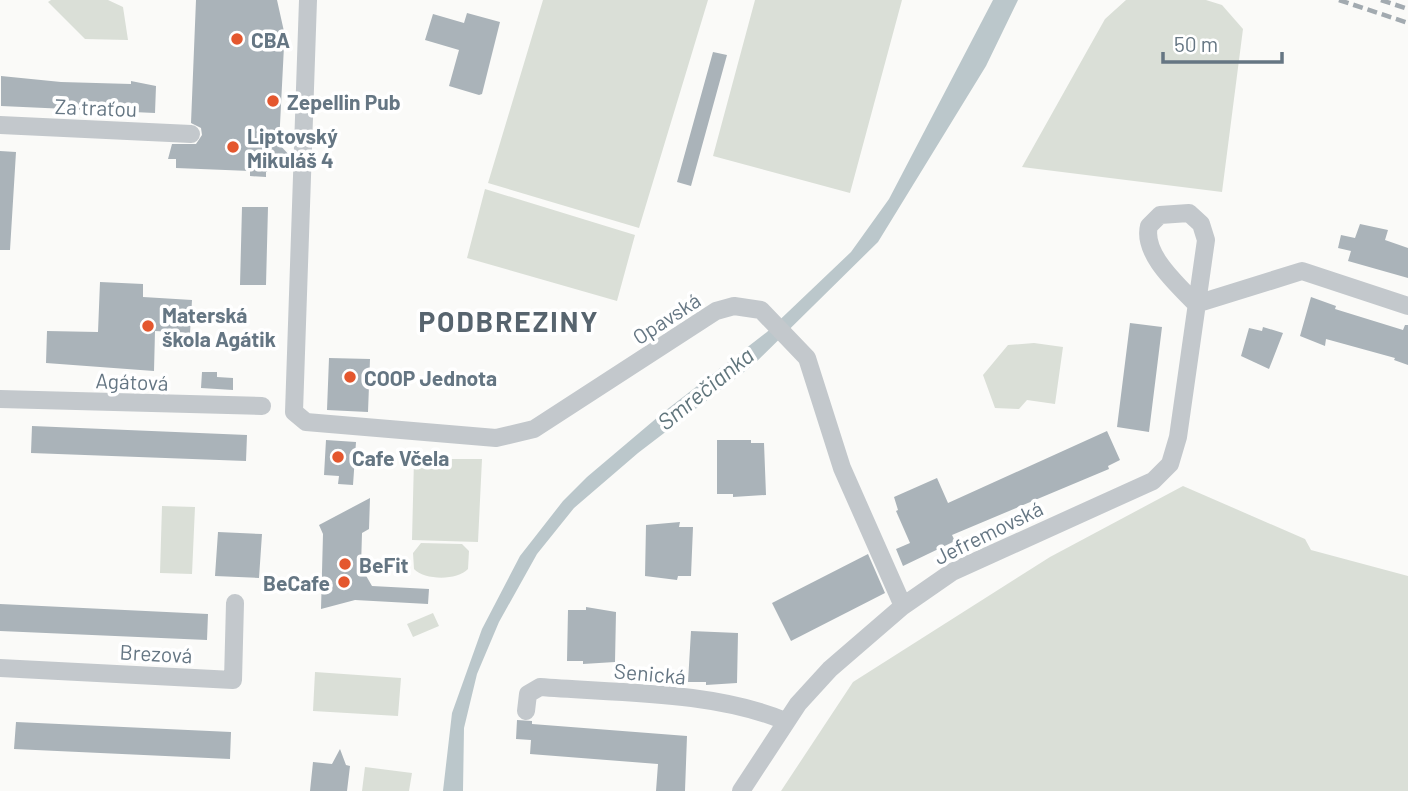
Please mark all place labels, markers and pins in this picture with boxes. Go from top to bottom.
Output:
place label: CBA [251,27,290,52]
marker: CBA [229,31,245,47]
place label: Zepellin Pub [287,89,401,114]
marker: Zepellin Pub [265,93,281,109]
place label: Liptovský Mikuláš 4 [247,123,338,172]
marker: Liptovský Mikuláš 4 [225,139,241,155]
place label: Materská škola Agátik [162,302,276,351]
marker: Materská škola Agátik [140,318,156,334]
place label: COOP Jednota [364,365,497,390]
marker: COOP Jednota [342,369,358,385]
place label: Cafe Včela [352,445,449,470]
marker: Cafe Včela [330,449,346,465]
place label: BeFit [359,552,409,577]
marker: BeFit [337,556,353,572]
place label: BeCafe [263,570,330,595]
marker: BeCafe [336,574,352,590]

